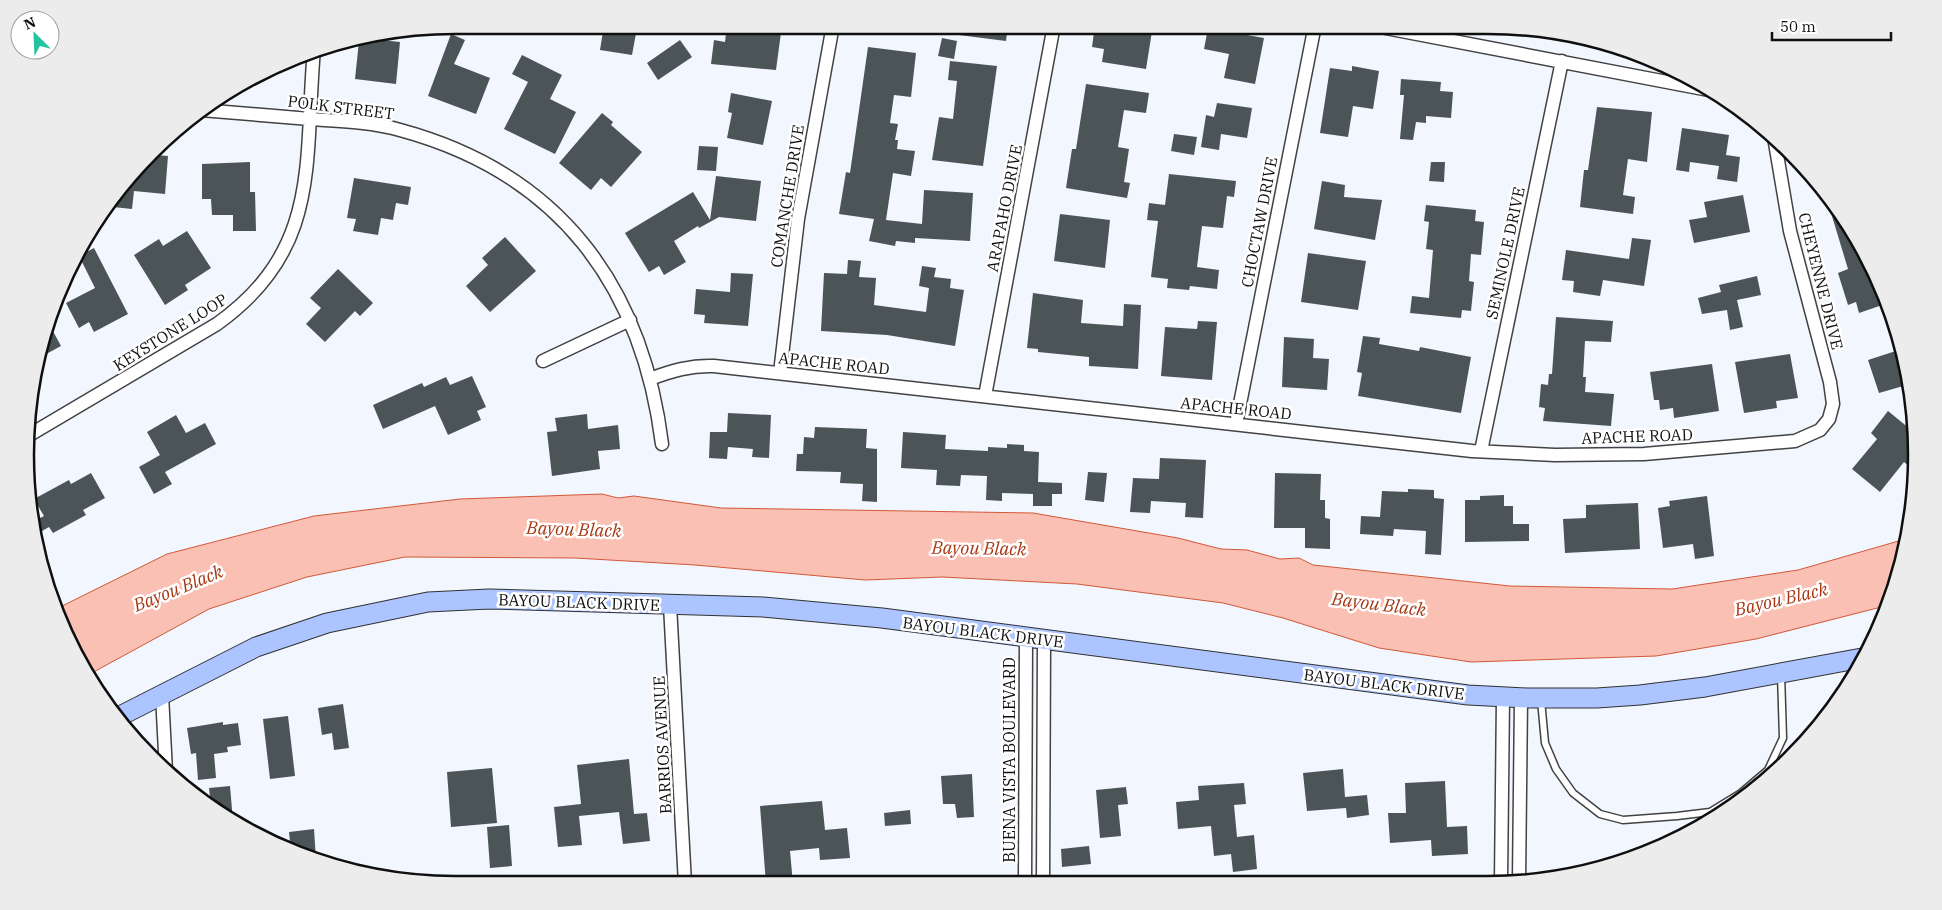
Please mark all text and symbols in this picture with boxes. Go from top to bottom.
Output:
north arrow [10,10,60,60]
scale bar [1772,10,1891,42]
text: N [21,13,38,34]
text: 50 m [1780,17,1816,36]
street label: POLK STREET [287,91,395,123]
street label: COMANCHE DRIVE [766,123,808,269]
street label: ARAPAHO DRIVE [982,143,1026,273]
street label: CHOCTAW DRIVE [1237,155,1281,289]
street label: SEMINOLE DRIVE [1481,185,1529,321]
street label: CHEYENNE DRIVE [1794,210,1848,352]
street label: KEYSTONE LOOP [109,289,231,375]
street label: APACHE ROAD [777,347,891,379]
street label: APACHE ROAD [1179,392,1293,424]
street label: APACHE ROAD [1581,424,1693,448]
water label: Bayou Black [525,516,622,542]
water label: Bayou Black [930,536,1027,560]
water label: Bayou Black [129,559,227,617]
water label: Bayou Black [1731,577,1830,621]
water label: Bayou Black [1329,587,1428,621]
street label: BAYOU BLACK DRIVE [498,589,660,615]
street label: BAYOU BLACK DRIVE [901,612,1065,652]
street label: BUENA VISTA BOULEVARD [999,657,1019,863]
street label: BAYOU BLACK DRIVE [1302,664,1466,704]
street label: BARRIOS AVENUE [648,675,676,815]

